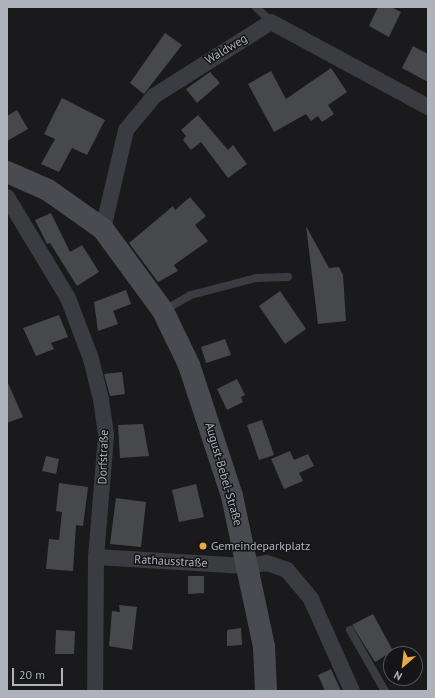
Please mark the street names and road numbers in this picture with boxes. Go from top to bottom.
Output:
street label: Waldweg [202,31,250,67]
street label: August-Bebel-Straße [202,421,246,527]
street label: Dorfstraße [95,429,111,485]
street label: Rathausstraße [134,552,208,570]

